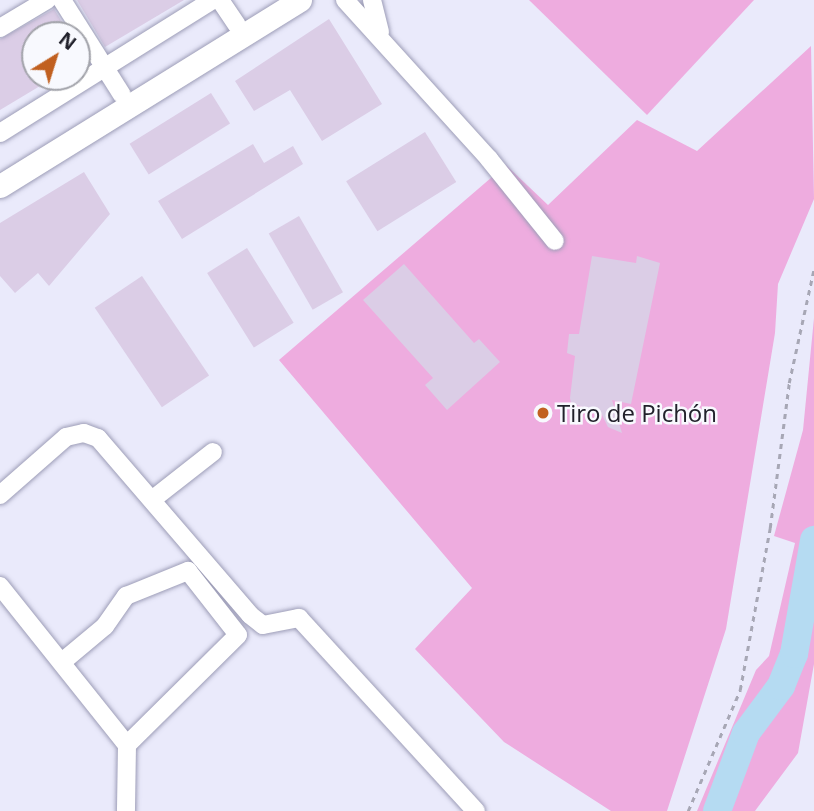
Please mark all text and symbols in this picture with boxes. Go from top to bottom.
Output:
north arrow [21,21,91,91]
text: N [54,26,82,56]
place label: Tiro de Pichón [557,399,717,427]
marker: Tiro de Pichón [535,405,551,421]

